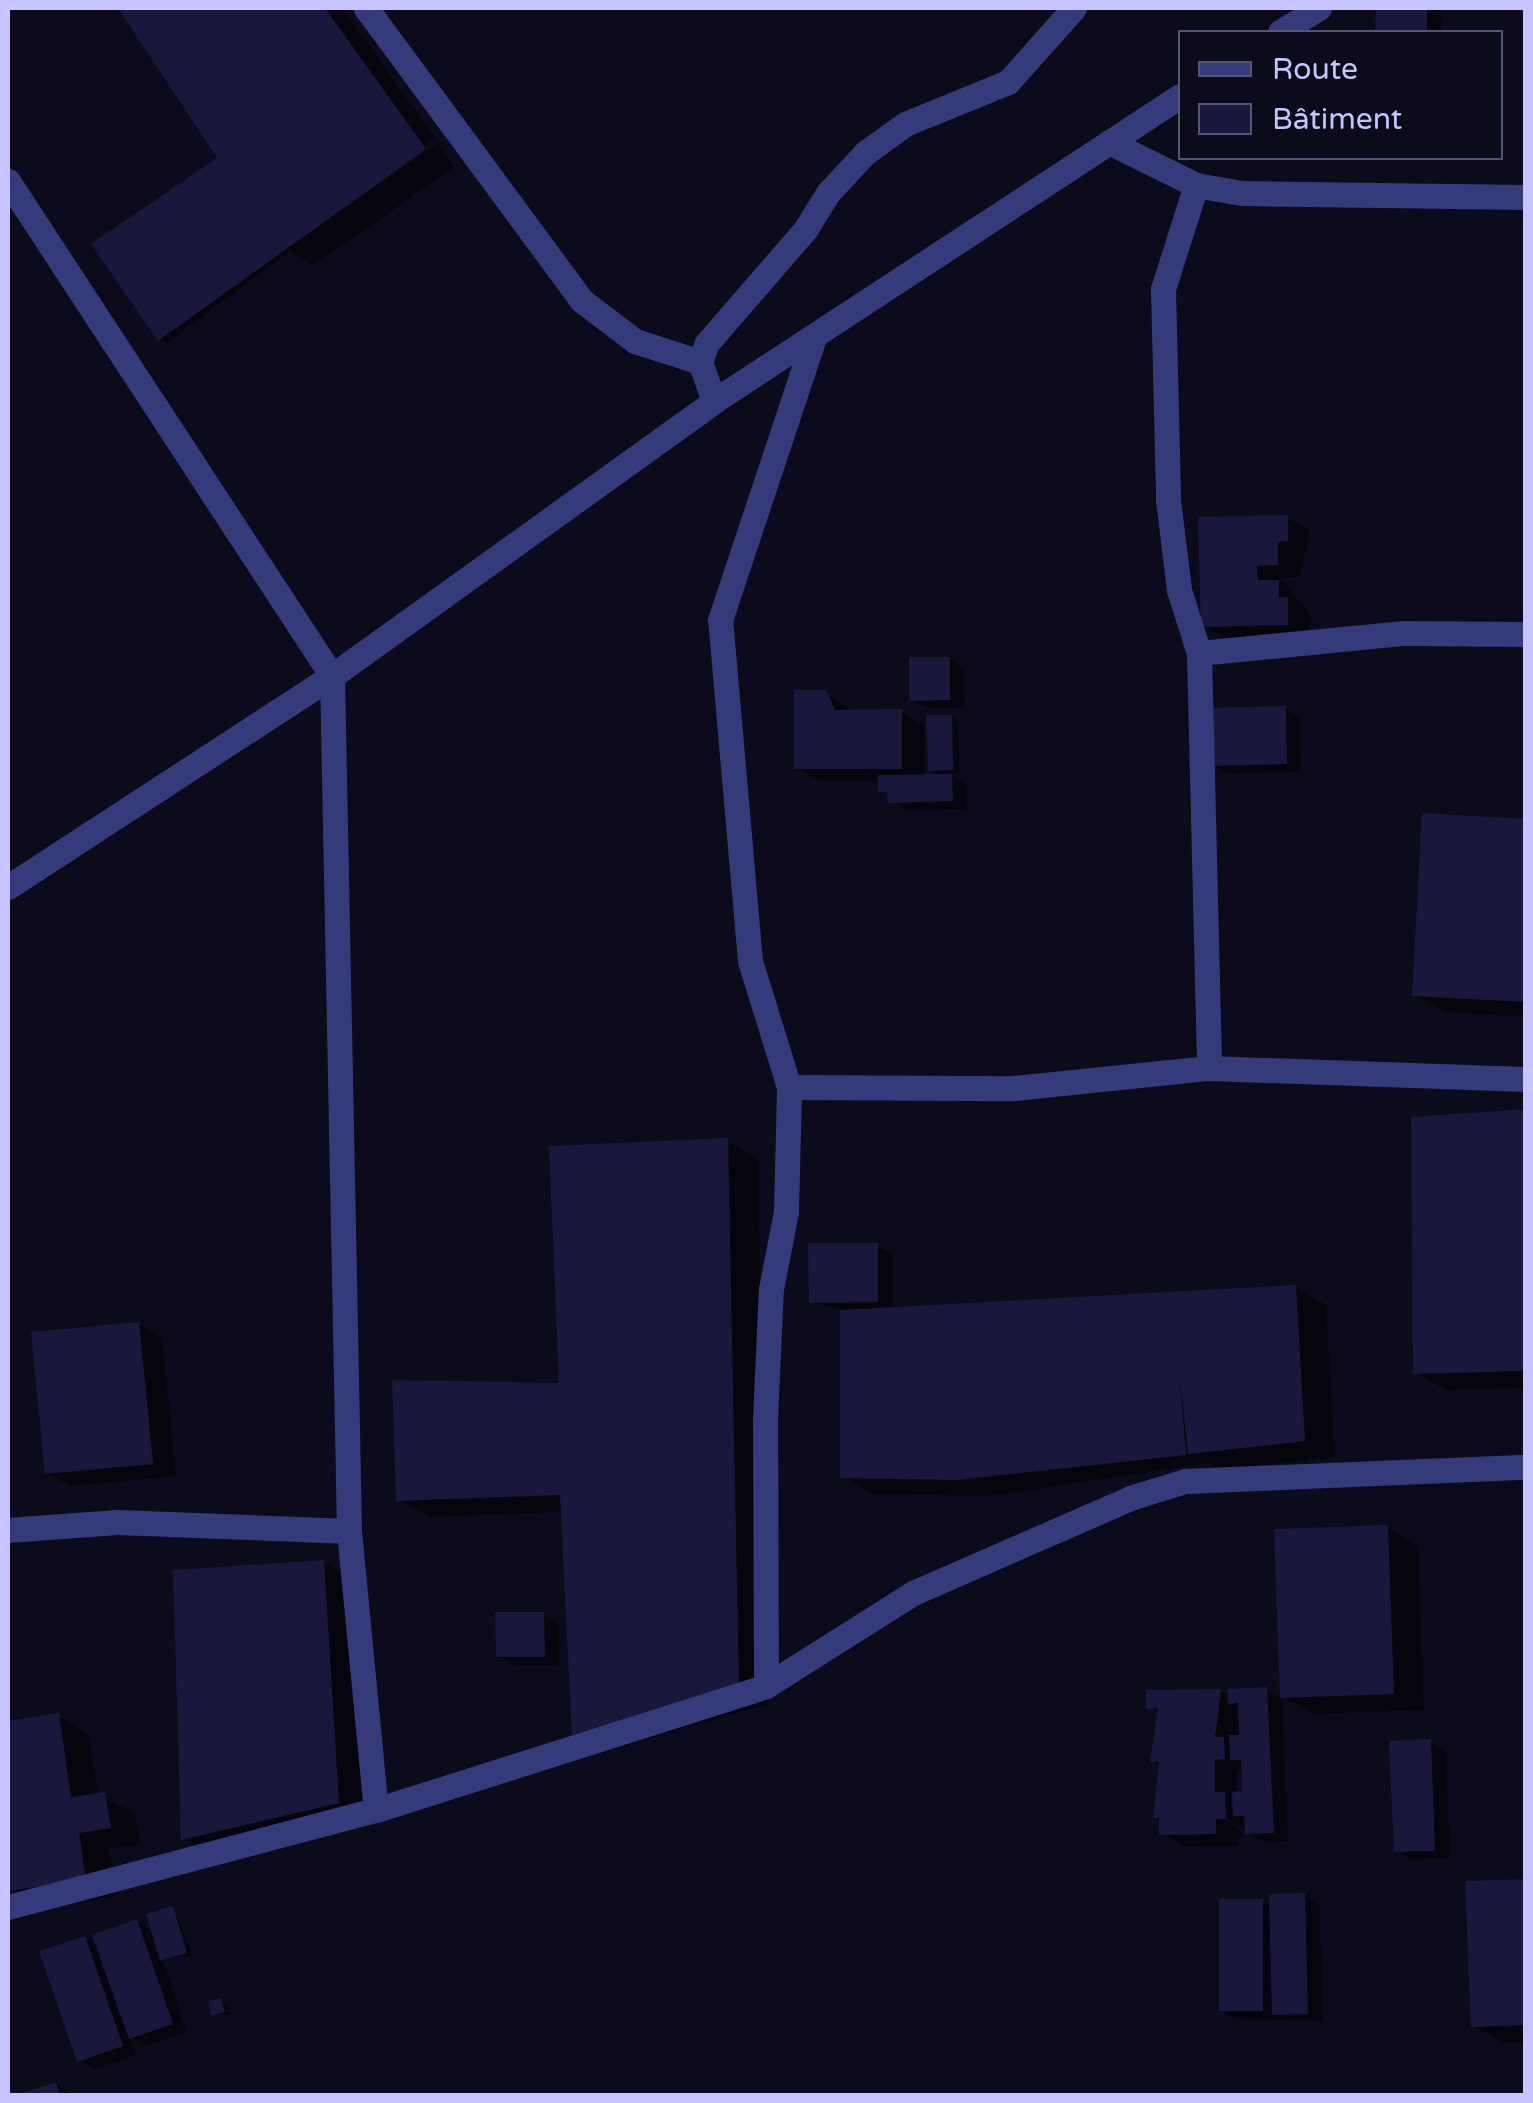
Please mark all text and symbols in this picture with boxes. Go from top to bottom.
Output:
legend [1178,30,1503,160]
text: Route [1272,51,1358,88]
text: Bâtiment [1272,101,1402,138]

